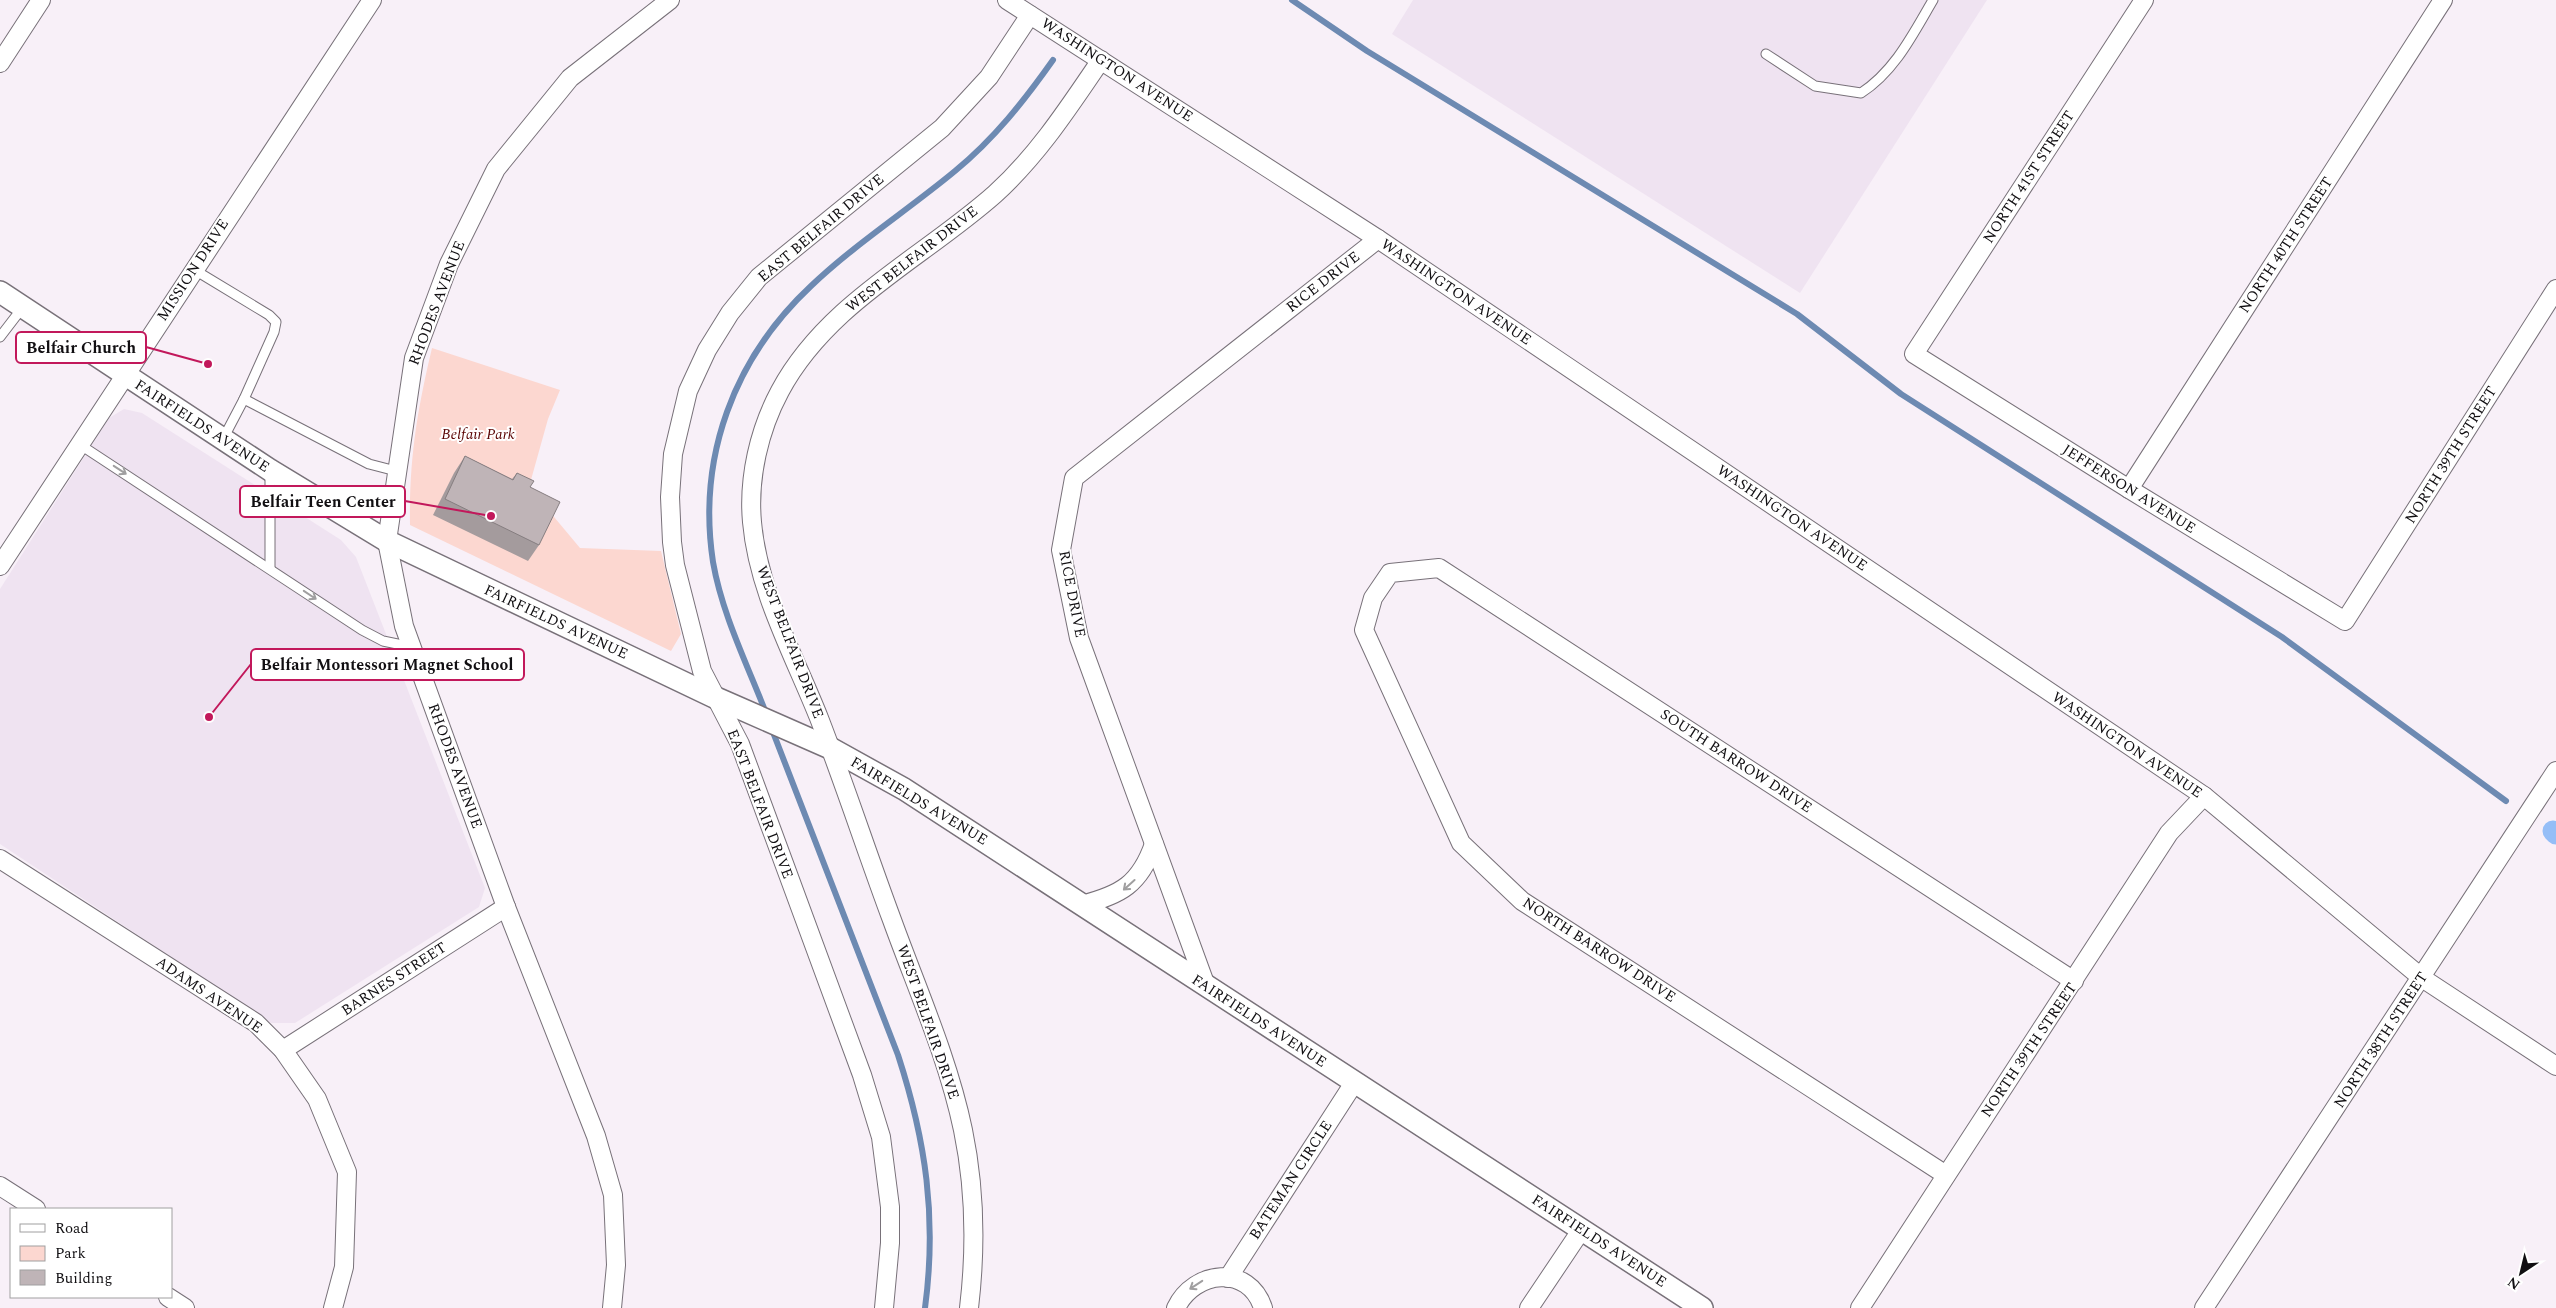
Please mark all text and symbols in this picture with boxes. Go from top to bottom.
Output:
street label: WASHINGTON AVENUE [1036,12,1198,128]
street label: NORTH 41ST STREET [1977,106,2081,248]
street label: EAST BELFAIR DRIVE [753,168,889,288]
street label: NORTH 40TH STREET [2233,172,2339,318]
street label: WEST BELFAIR DRIVE [841,200,983,318]
street label: MISSION DRIVE [151,214,235,326]
street label: WASHINGTON AVENUE [1376,233,1536,351]
street label: RHODES AVENUE [403,237,471,369]
street label: RICE DRIVE [1281,246,1365,318]
callout: Belfair Church [16,332,146,363]
text: Belfair Church [26,336,136,360]
street label: FAIRFIELDS AVENUE [130,374,274,478]
street label: NORTH 39TH STREET [2399,382,2503,528]
park label: Belfair Park [441,423,515,446]
street label: JEFFERSON AVENUE [2058,438,2200,540]
street label: WASHINGTON AVENUE [1712,459,1872,577]
one-way arrow [113,465,127,476]
callout: Belfair Teen Center [240,486,405,517]
text: Belfair Teen Center [250,490,396,514]
street label: RICE DRIVE [1052,548,1092,640]
street label: WEST BELFAIR DRIVE [750,562,830,722]
street label: FAIRFIELDS AVENUE [480,578,632,666]
one-way arrow [303,591,317,601]
callout: Belfair Montessori Magnet School [251,649,524,680]
text: Belfair Montessori Magnet School [261,653,513,677]
street label: WASHINGTON AVENUE [2047,686,2207,804]
street label: RHODES AVENUE [422,700,488,832]
street label: SOUTH BARROW DRIVE [1655,703,1817,819]
street label: EAST BELFAIR DRIVE [721,726,799,882]
street label: FAIRFIELDS AVENUE [846,751,992,851]
one-way arrow [1122,879,1135,890]
street label: NORTH BARROW DRIVE [1518,892,1680,1008]
street label: BARNES STREET [337,936,451,1022]
street label: WEST BELFAIR DRIVE [891,942,965,1102]
street label: ADAMS AVENUE [151,951,267,1039]
street label: NORTH 38TH STREET [2328,967,2434,1113]
street label: FAIRFIELDS AVENUE [1187,969,1331,1073]
street label: NORTH 39TH STREET [1975,978,2083,1122]
street label: BATEMAN CIRCLE [1244,1116,1338,1244]
street label: FAIRFIELDS AVENUE [1527,1189,1671,1293]
legend [10,1208,172,1298]
text: Road [55,1217,89,1240]
text: Park [55,1242,86,1265]
north arrow [2496,1248,2546,1298]
text: Building [55,1267,112,1290]
text: N [2503,1271,2525,1295]
one-way arrow [1189,1281,1203,1291]

